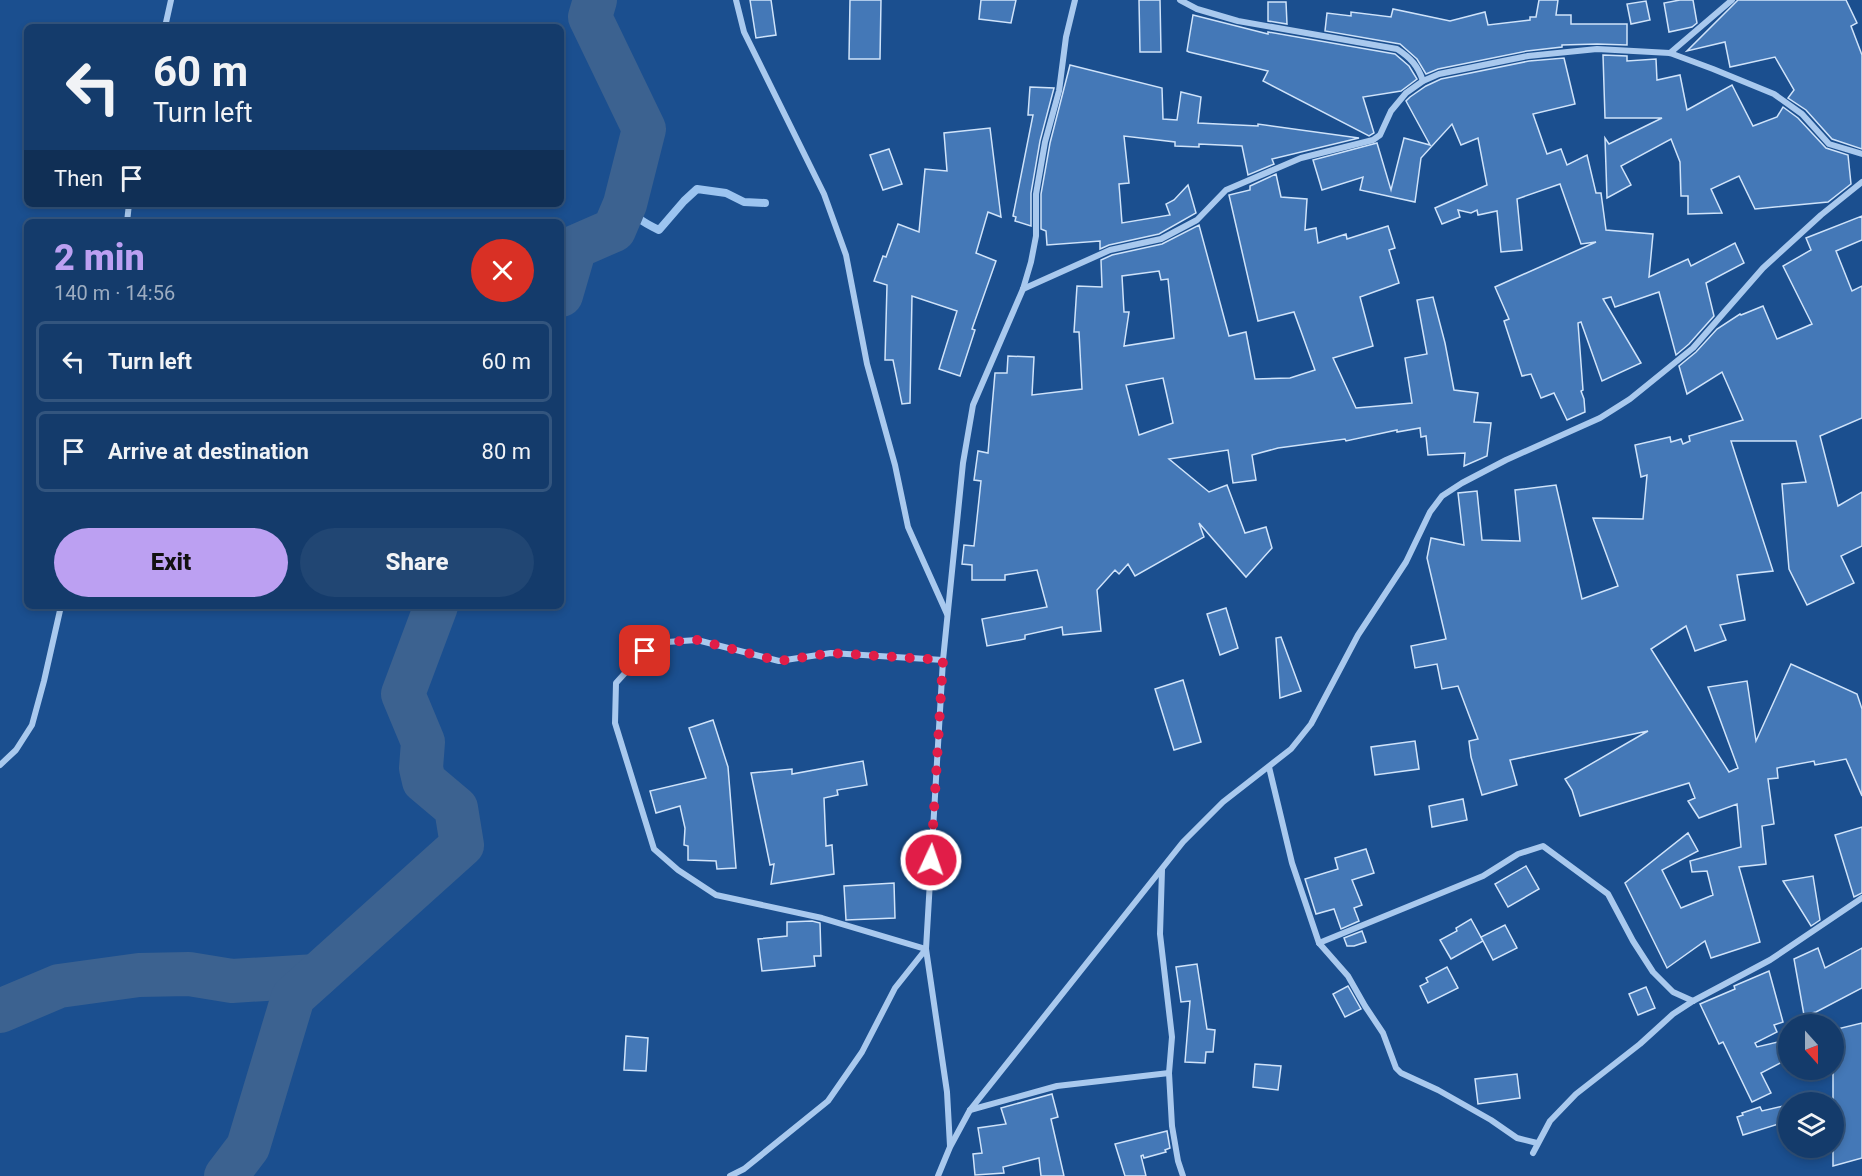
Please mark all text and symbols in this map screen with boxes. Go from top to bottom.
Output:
text: 60 m [153,47,248,96]
icon: left [54,48,132,126]
text: Turn left [153,97,253,129]
icon: arrive [115,162,148,195]
text: Then [54,166,103,191]
text: 2 min [54,237,145,279]
button: close [471,239,534,302]
text: 140 m · 14:56 [54,281,175,305]
icon: left [57,345,90,378]
text: Turn left [108,349,192,374]
text: 60 m [482,349,531,374]
icon: arrive [57,435,90,468]
text: Arrive at destination [108,439,309,464]
text: 80 m [482,439,531,464]
button: Exit [54,528,288,597]
button: Share [300,528,534,597]
pin [619,625,670,676]
icon: arrive [628,634,661,667]
position arrow [899,828,963,892]
north arrow [1778,1014,1844,1080]
map controls [1778,1014,1844,1158]
button: layers [1778,1092,1844,1158]

